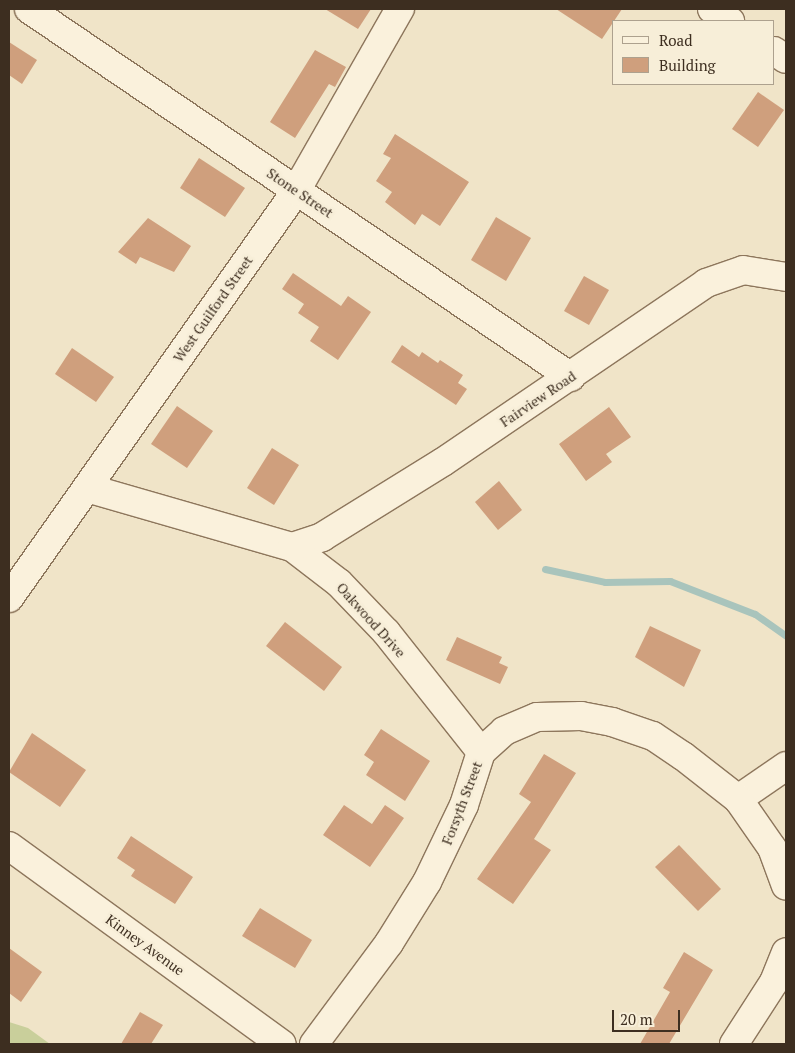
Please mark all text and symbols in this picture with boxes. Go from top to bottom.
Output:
legend [612,20,775,85]
text: Road [659,30,692,50]
text: Building [659,55,716,75]
street label: Stone Street [264,165,336,221]
street label: West Guilford Street [170,253,256,365]
street label: Fairview Road [497,368,579,430]
street label: Oakwood Drive [333,579,409,661]
street label: Forsyth Street [438,759,486,847]
street label: Kinney Avenue [102,911,188,979]
scale bar [615,1000,682,1032]
text: 20 m [620,1009,653,1029]

